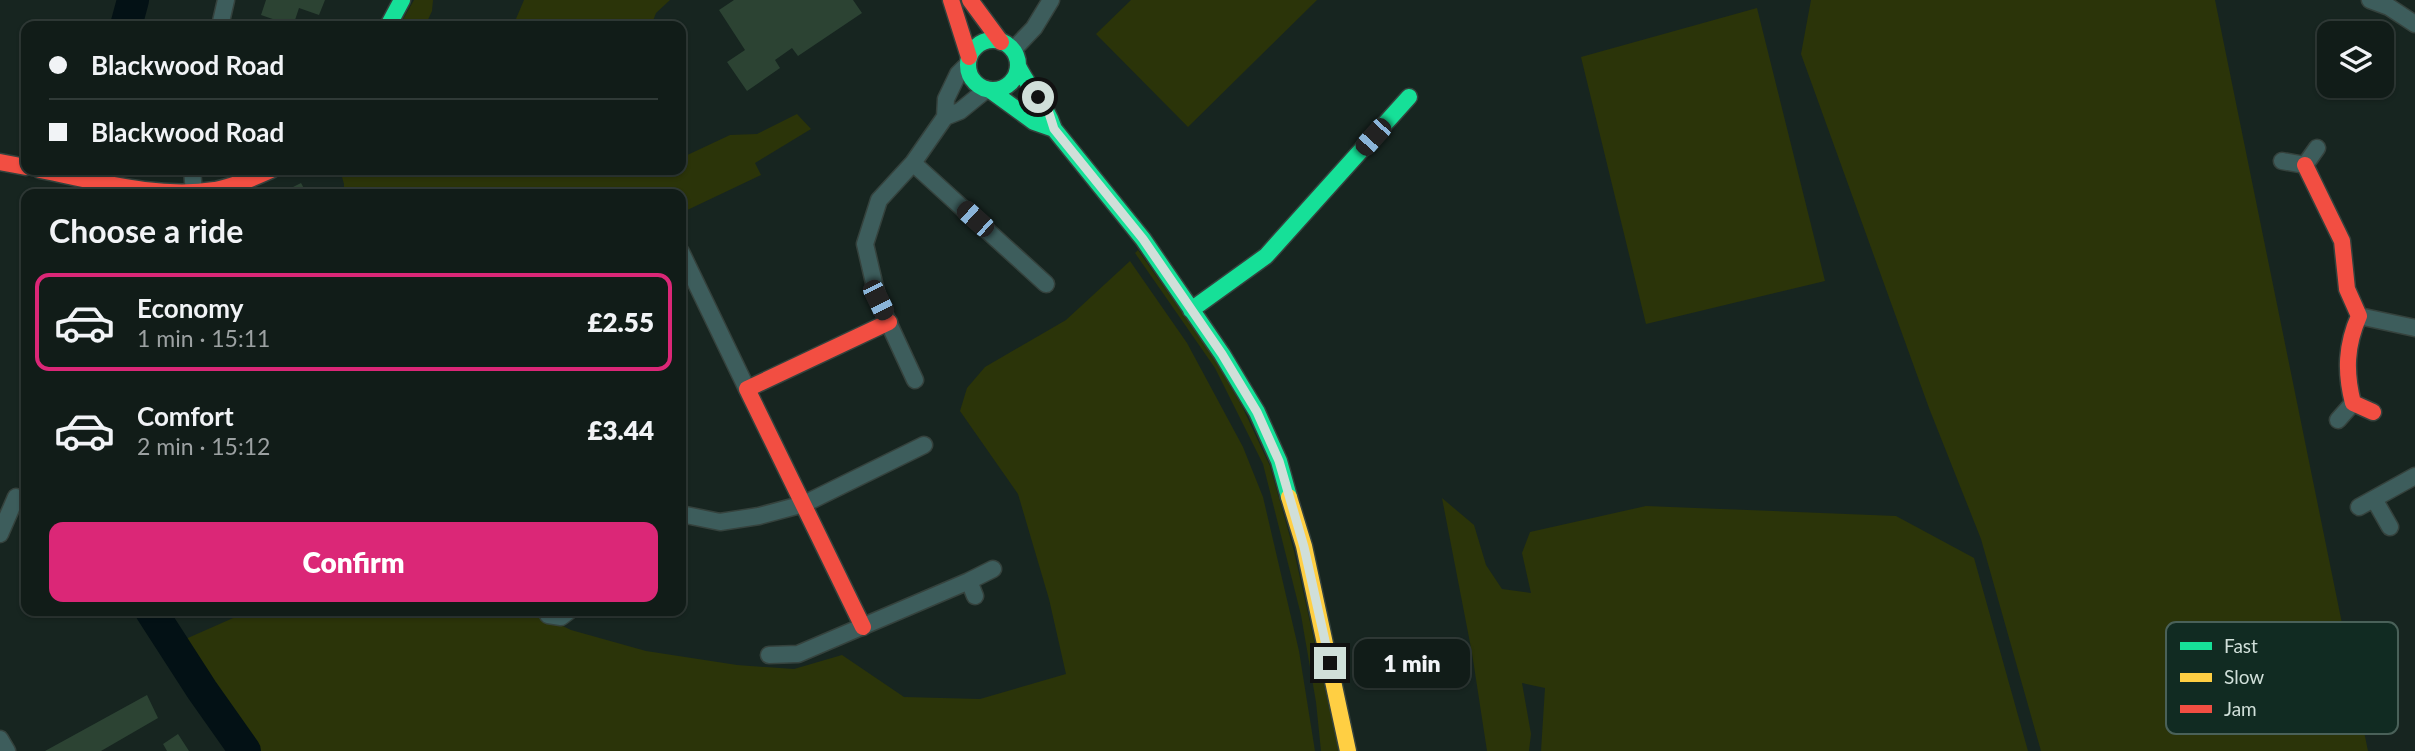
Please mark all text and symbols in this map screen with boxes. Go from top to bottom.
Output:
map controls [2317,21,2394,98]
button: layers [2317,21,2394,98]
text: Blackwood Road [91,49,284,81]
route start [1022,81,1054,113]
car [1352,114,1395,160]
text: Blackwood Road [91,116,284,148]
car [953,197,998,241]
text: Choose a ride [49,211,243,250]
car [860,277,897,323]
icon: car [53,291,116,354]
text: Economy [137,292,243,324]
text: £2.55 [587,306,654,338]
text: 1 min · 15:11 [137,324,270,352]
icon: car [53,399,116,462]
text: Comfort [137,400,234,432]
text: £3.44 [587,414,654,446]
text: 2 min · 15:12 [137,432,270,460]
button: Confirm [49,522,658,602]
legend [2166,622,2398,734]
text: Fast [2224,634,2258,657]
callout: 1 min [1354,638,1470,688]
route end [1314,647,1346,679]
text: 1 min [1383,649,1441,677]
text: Slow [2224,665,2264,688]
text: Jam [2224,697,2257,720]

